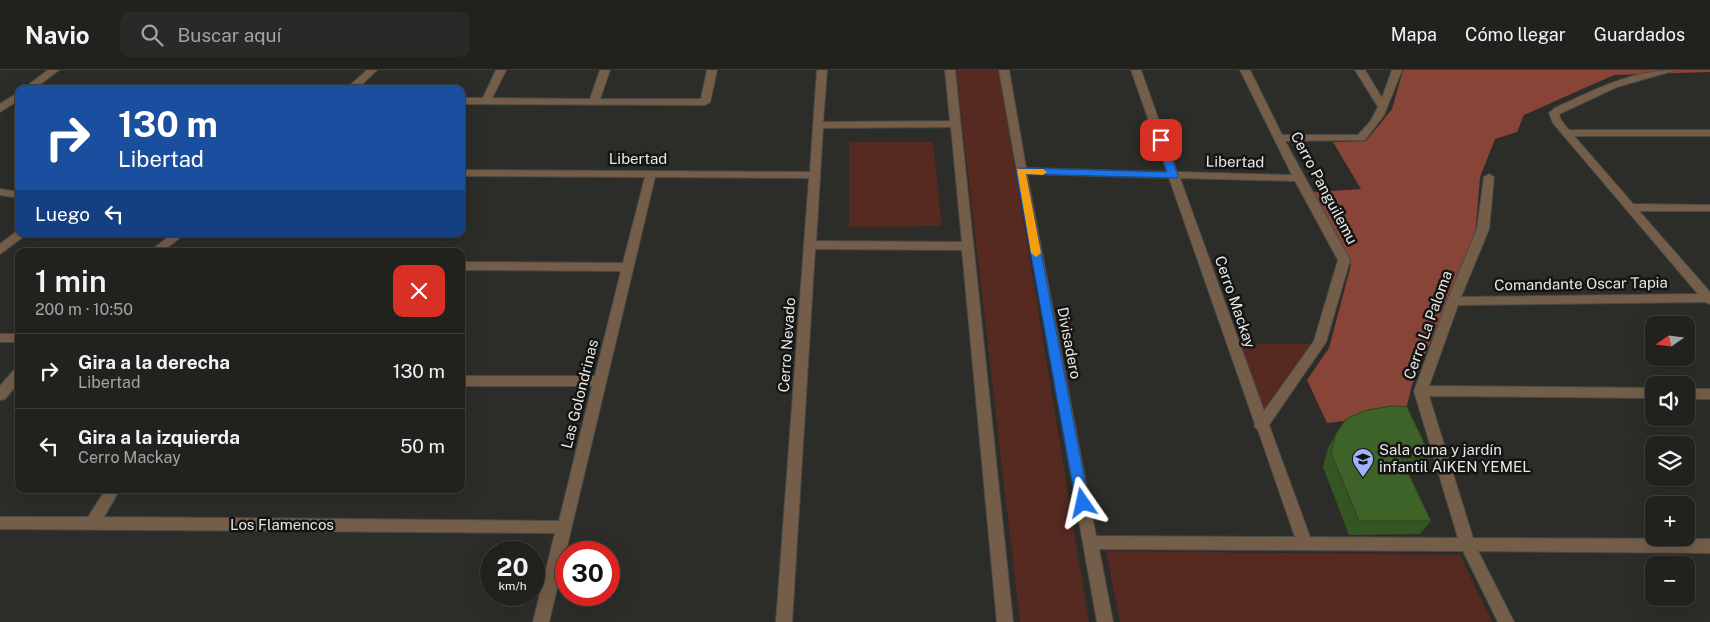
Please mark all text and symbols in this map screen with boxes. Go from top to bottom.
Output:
search box [120,12,470,57]
text: Navio [25,21,90,49]
icon: search [138,21,166,49]
text: Buscar aquí [178,24,281,46]
text: Mapa [1391,24,1437,45]
text: Cómo llegar [1465,24,1566,45]
text: Guardados [1594,24,1685,45]
text: 130 m [118,104,218,145]
icon: right [35,105,100,170]
pin [1140,119,1182,161]
icon: arrive [1147,126,1175,154]
street label: Cerro Panguilemu [1288,129,1361,247]
text: Libertad [118,146,204,172]
street label: Libertad [609,150,667,167]
street label: Libertad [1206,152,1264,171]
icon: left [100,200,128,228]
text: Luego [35,203,90,225]
street label: Cerro Mackay [1212,254,1259,350]
text: 1 min [35,263,106,299]
button: close [393,265,445,317]
street label: Cerro La Paloma [1400,268,1455,381]
street label: Comandante Oscar Tapia [1494,273,1668,294]
street label: Cerro Nevado [775,297,798,393]
text: 200 m · 10:50 [35,300,133,319]
street label: Divisadero [1054,305,1085,380]
north arrow [1645,316,1695,366]
map controls [1645,316,1695,606]
street label: Las Golondrinas [558,338,601,450]
text: Gira a la derecha [78,351,230,373]
icon: right [35,357,63,385]
text: 130 m [393,360,445,382]
text: Libertad [78,373,141,392]
button: sound [1645,376,1695,426]
text: Gira a la izquierda [78,426,240,448]
icon: left [35,432,63,460]
text: 50 m [400,435,445,457]
button: layers [1645,436,1695,486]
place label: Sala cuna y jardín infantil AIKEN YEMEL [1379,441,1531,475]
school or university icon: Sala cuna y jardín infantil AIKEN YEMEL [1351,447,1375,478]
text: Cerro Mackay [78,448,181,467]
position arrow [1056,476,1108,528]
button: + [1645,496,1695,546]
street label: Los Flamencos [230,516,334,533]
speed limit sign: 30 [555,541,620,606]
text: 20 [497,552,529,582]
button: − [1645,556,1695,606]
text: km/h [498,579,527,593]

